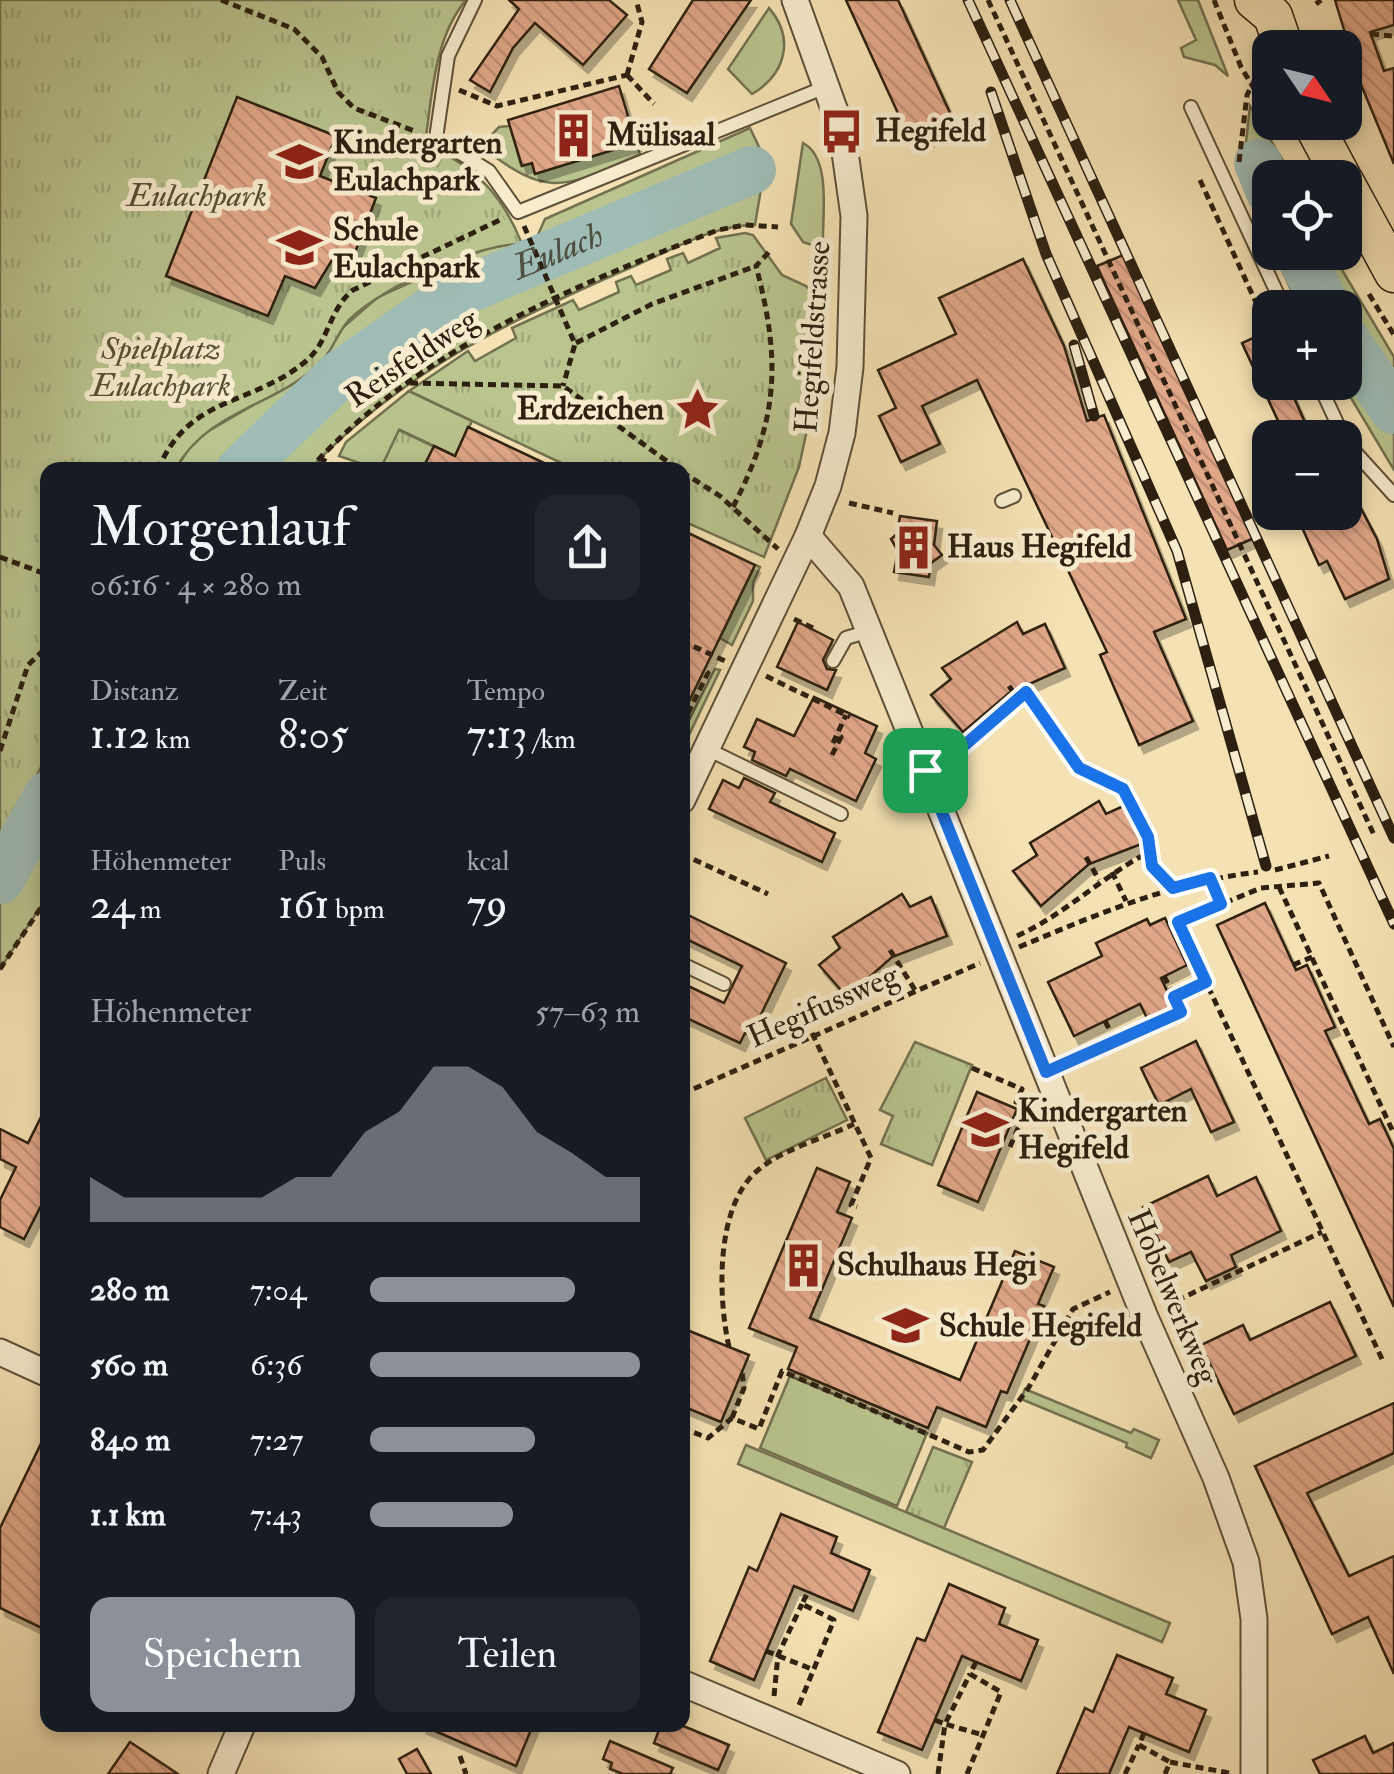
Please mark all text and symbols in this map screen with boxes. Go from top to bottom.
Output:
north arrow [1252,30,1362,140]
map controls [1252,30,1362,530]
bus stop icon: Hegifeld [818,107,866,155]
building icon: Mülisaal [549,111,597,159]
place label: Hegifeld [875,111,986,151]
place label: Mülisaal [605,115,716,155]
place label: Kindergarten Eulachpark [333,123,503,200]
school or university icon: Kindergarten Eulachpark [276,137,324,185]
button: locate [1252,160,1362,270]
park label: Eulachpark [125,176,267,216]
place label: Schule Eulachpark [333,210,481,287]
water label: Eulach [504,213,610,291]
school or university icon: Schule Eulachpark [276,224,324,272]
street label: Hegifeldstrasse [786,240,840,434]
button: + [1252,290,1362,400]
street label: Reisfeldweg [338,298,487,417]
park label: Spielplatz Eulachpark [89,329,231,406]
place icon: Erdzeichen [673,385,721,433]
place label: Erdzeichen [517,389,665,429]
button: − [1252,420,1362,530]
text: Morgenlauf [90,493,350,562]
button: share [535,495,640,600]
building icon: Haus Hegifeld [890,523,938,571]
place label: Haus Hegifeld [947,527,1132,567]
text: 06:16 · 4 × 280 m [90,565,302,605]
text: Distanz [90,674,178,709]
text: Zeit [278,674,327,709]
text: Tempo [467,674,545,709]
text: 1.12 [90,709,149,761]
text: 8:05 [278,709,348,761]
text: 7:13 [467,709,527,761]
text: km [149,722,190,757]
text: /km [527,722,576,757]
pin [883,728,968,813]
icon: arrive [898,743,953,798]
text: Höhenmeter [90,844,231,879]
text: Puls [278,844,326,879]
text: kcal [467,844,510,879]
text: 24 [90,879,134,931]
text: 161 [278,879,329,931]
text: 79 [467,879,507,931]
text: m [134,892,162,927]
text: bpm [329,892,385,927]
street label: Hegifussweg [741,954,906,1057]
text: Höhenmeter [90,992,251,1032]
text: 57–63 m [535,992,640,1032]
place label: Kindergarten Hegifeld [1018,1091,1188,1168]
school or university icon: Kindergarten Hegifeld [961,1105,1009,1153]
street label: Hobelwerkweg [1118,1203,1228,1392]
building icon: Schulhaus Hegi [780,1241,828,1289]
place label: Schulhaus Hegi [837,1245,1037,1285]
text: 280 m [90,1270,169,1310]
text: 7:04 [250,1270,306,1310]
school or university icon: Schule Hegifeld [882,1302,930,1350]
place label: Schule Hegifeld [939,1306,1142,1346]
text: 560 m [90,1345,168,1385]
text: 6:36 [250,1345,302,1385]
text: 840 m [90,1420,170,1460]
text: 7:27 [250,1420,303,1460]
text: 1.1 km [90,1495,166,1535]
text: 7:43 [250,1495,302,1535]
button: Speichern [90,1597,355,1712]
button: Teilen [375,1597,640,1712]

